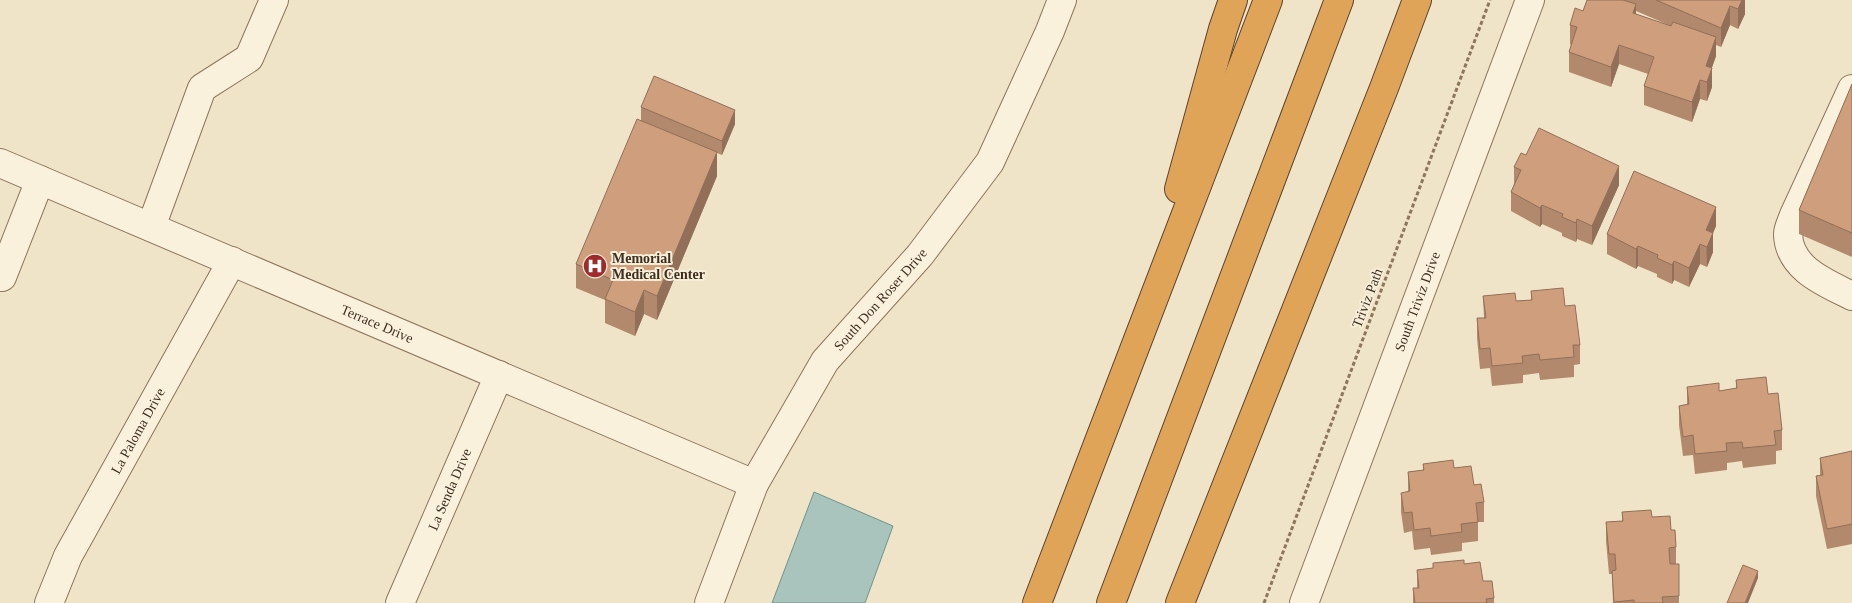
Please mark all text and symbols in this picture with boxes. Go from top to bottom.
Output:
street label: South Don Roser Drive [831,246,930,354]
street label: South Triviz Drive [1392,250,1443,353]
place label: Memorial Medical Center [612,251,705,282]
hospital icon: Memorial Medical Center [582,253,608,279]
street label: Triviz Path [1349,266,1386,330]
street label: Terrace Drive [339,302,415,346]
street label: La Paloma Drive [108,386,168,476]
street label: La Senda Drive [425,446,474,533]

